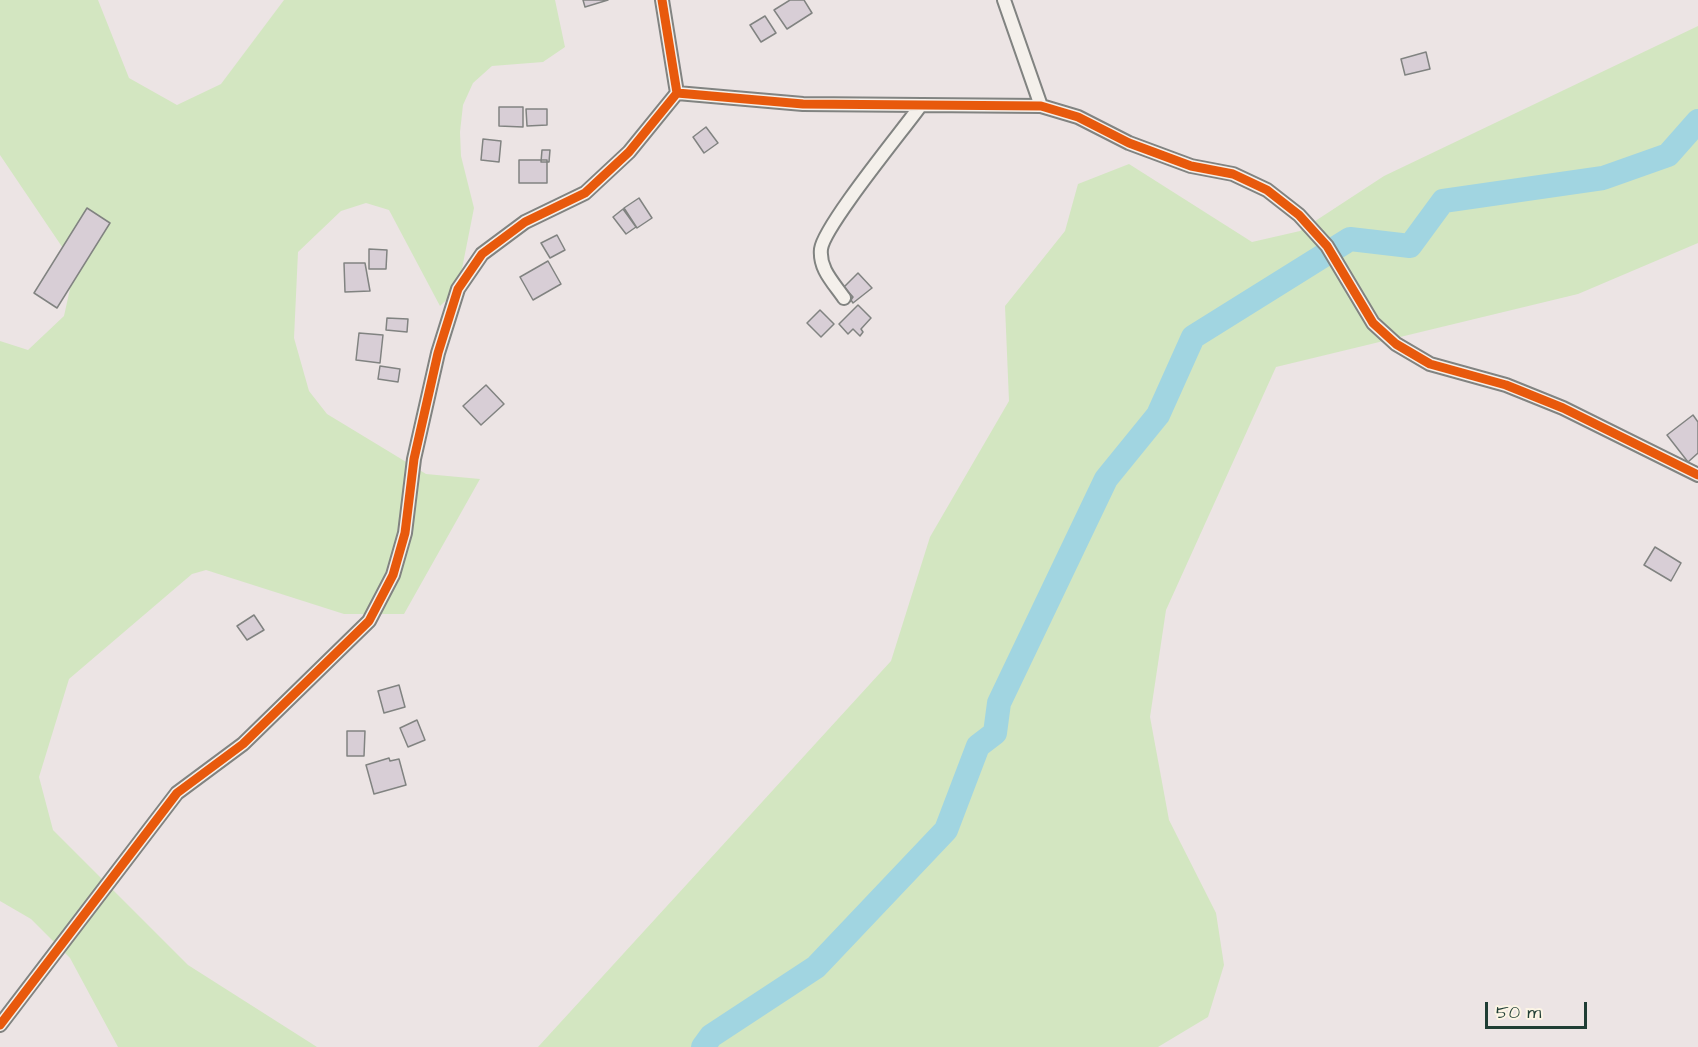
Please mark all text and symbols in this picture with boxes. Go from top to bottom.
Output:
scale bar [1488,990,1590,1028]
text: 50 m [1496,1000,1541,1025]

